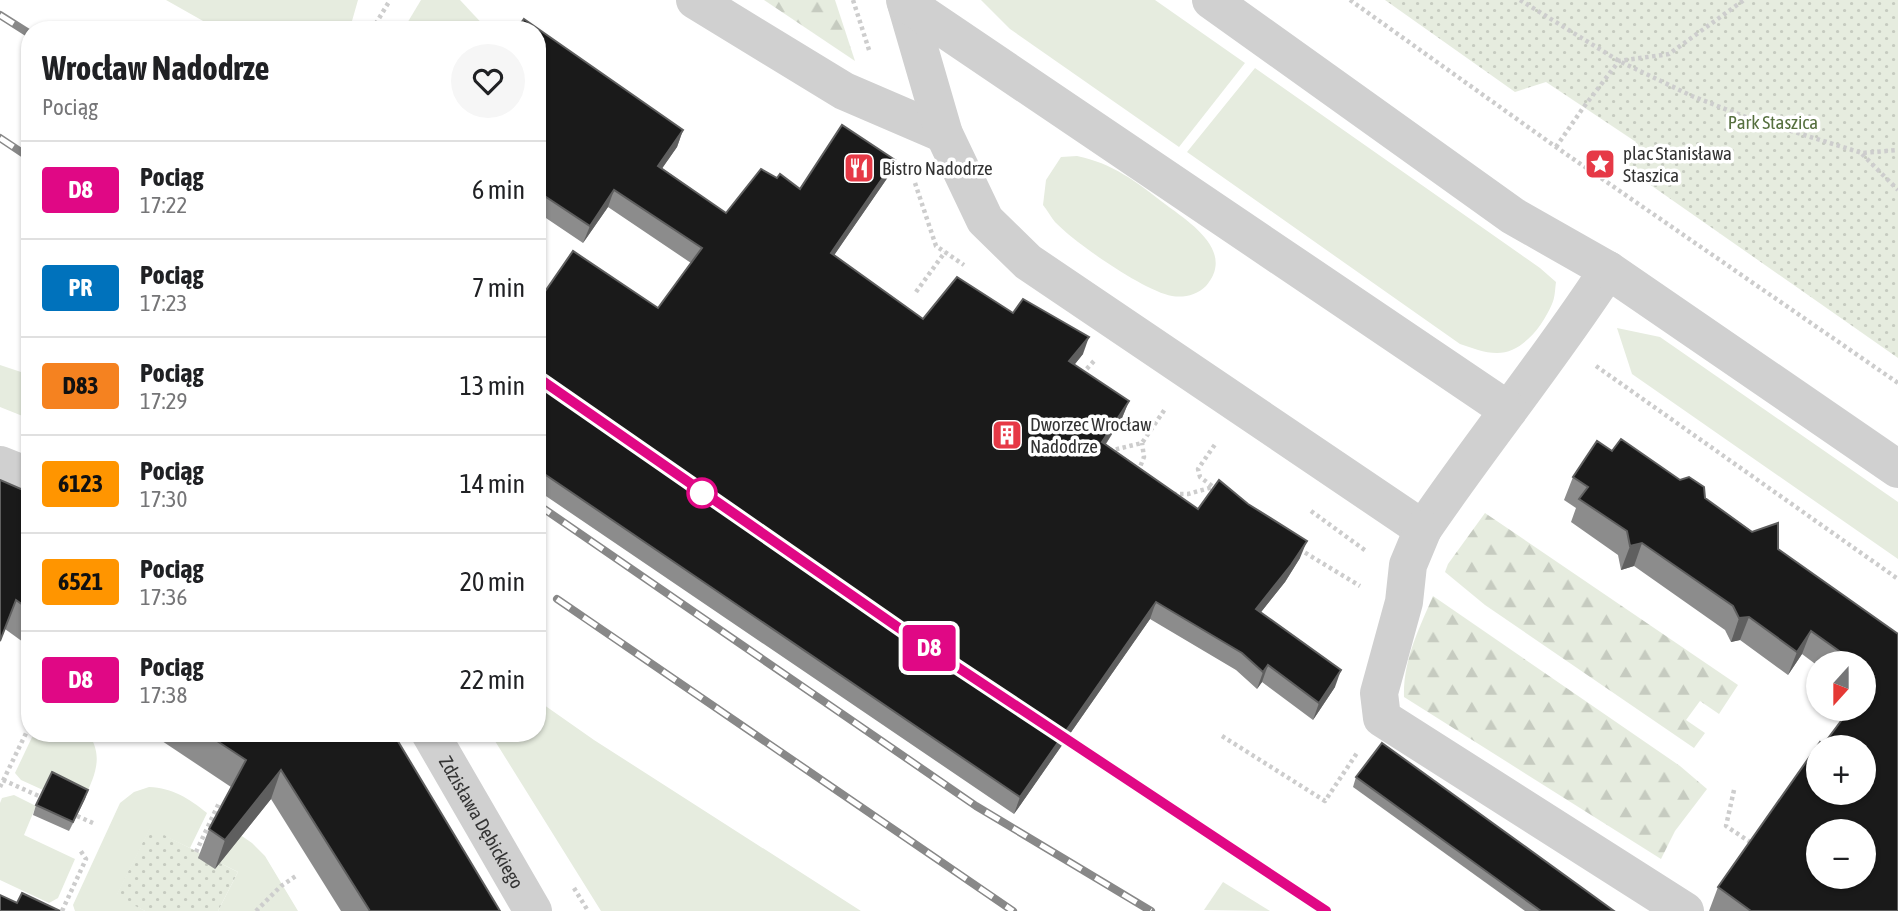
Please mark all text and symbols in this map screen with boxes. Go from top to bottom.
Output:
button: heart [451,44,525,118]
text: Wrocław Nadodrze [42,49,270,87]
text: Pociąg [42,94,98,120]
park label: Park Staszica [1728,111,1818,133]
place label: plac Stanisława Staszica [1623,142,1732,186]
place icon: plac Stanisława Staszica [1583,147,1617,181]
restaurant icon: Bistro Nadodrze [842,151,876,185]
place label: Bistro Nadodrze [882,157,993,179]
text: Pociąg [140,162,204,192]
text: 6 min [472,175,525,205]
text: D8 [68,176,93,203]
text: 17:22 [140,192,187,218]
text: Pociąg [140,260,204,290]
text: 7 min [472,273,525,303]
text: PR [69,274,92,301]
text: 17:23 [140,290,187,316]
text: Pociąg [140,358,204,388]
text: 13 min [460,371,525,401]
text: D83 [63,372,99,399]
text: 17:29 [140,388,187,414]
place label: Dworzec Wrocław Nadodrze [1030,413,1152,457]
building icon: Dworzec Wrocław Nadodrze [990,418,1024,452]
text: Pociąg [140,456,204,486]
text: 14 min [460,469,525,499]
text: 6123 [58,470,103,497]
unlabelled marker [687,478,717,508]
text: 17:30 [140,486,187,512]
text: Pociąg [140,554,204,584]
text: 20 min [460,567,525,597]
text: 6521 [58,568,103,595]
text: 17:36 [140,584,187,610]
line badge: D8 [898,625,960,671]
text: D8 [917,634,941,661]
north arrow [1806,651,1876,721]
map controls [1806,651,1876,889]
text: Pociąg [140,652,204,682]
text: 22 min [460,665,525,695]
text: D8 [68,666,93,693]
text: 17:38 [140,682,187,708]
button: + [1806,735,1876,805]
street label: Zdzisława Dębickiego [435,752,529,892]
button: − [1806,819,1876,889]

